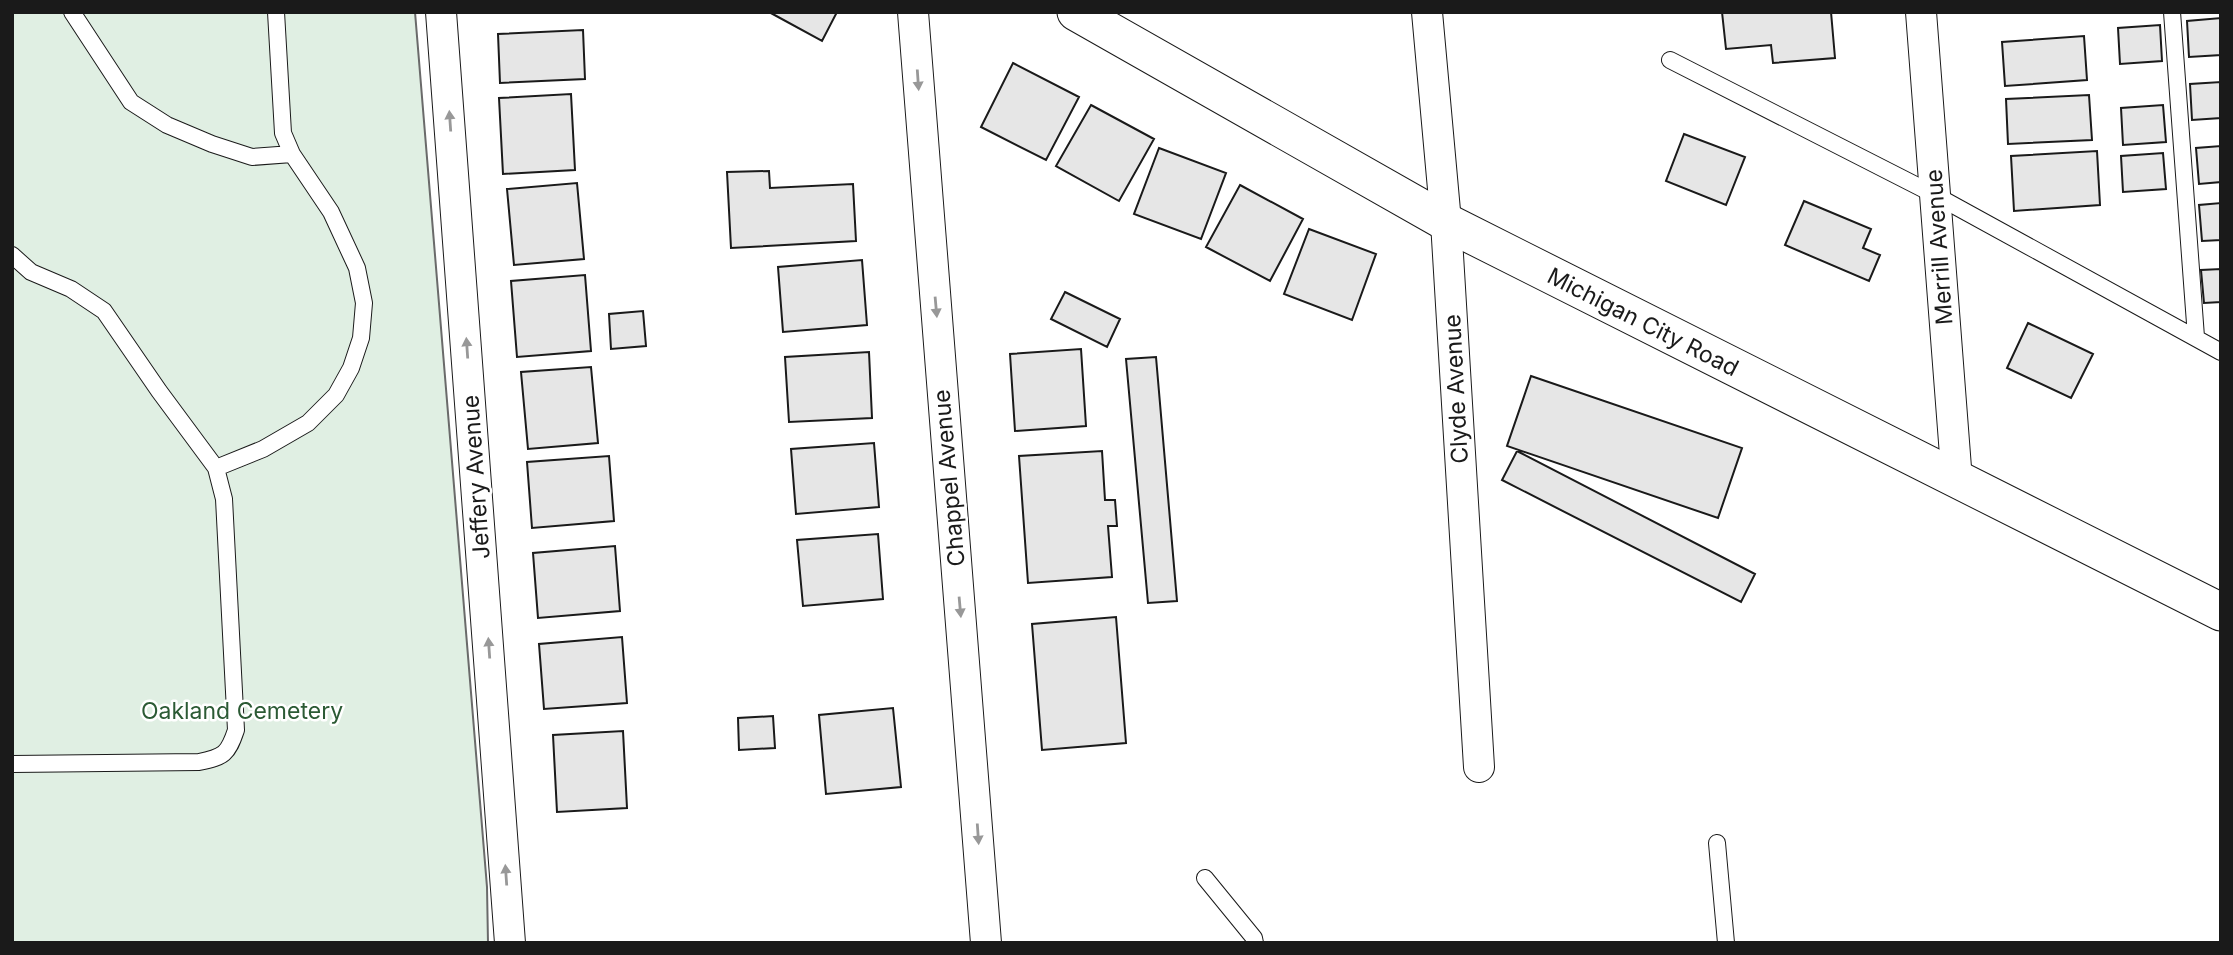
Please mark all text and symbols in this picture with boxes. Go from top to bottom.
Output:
one-way arrow [913,70,924,92]
one-way arrow [444,109,455,131]
street label: Merrill Avenue [1920,168,1958,326]
street label: Michigan City Road [1543,262,1743,382]
one-way arrow [931,296,942,318]
street label: Clyde Avenue [1438,314,1474,464]
one-way arrow [461,336,472,358]
street label: Chappel Avenue [927,388,971,568]
street label: Jeffery Avenue [456,394,496,560]
one-way arrow [955,596,966,618]
one-way arrow [483,637,494,659]
park label: Oakland Cemetery [141,697,343,725]
one-way arrow [973,823,984,845]
one-way arrow [500,863,511,885]

